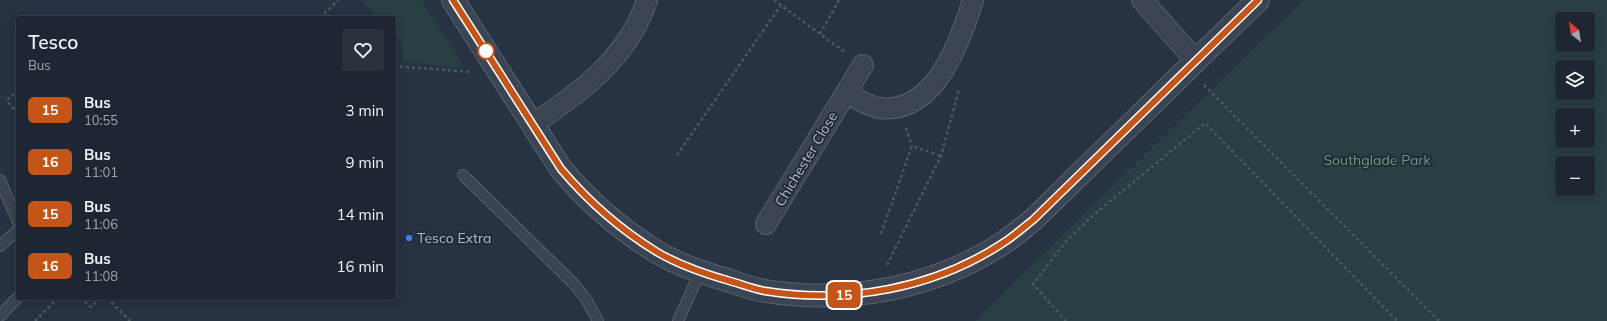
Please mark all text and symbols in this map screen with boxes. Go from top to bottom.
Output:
north arrow [1555,12,1595,52]
map controls [1555,12,1595,196]
button: heart [342,29,384,71]
text: Tesco [28,30,78,54]
unlabelled marker [477,42,495,60]
text: Bus [28,57,51,73]
button: layers [1555,60,1595,100]
text: Bus [84,93,111,112]
text: 15 [42,101,58,119]
text: 3 min [346,101,384,120]
street label: Chichester Close [771,108,841,210]
button: + [1555,108,1595,148]
text: 10:55 [84,112,118,128]
text: Bus [84,145,111,164]
park label: Southglade Park [1323,151,1431,169]
text: 16 [42,153,58,171]
text: 9 min [346,153,384,172]
button: − [1555,156,1595,196]
text: 11:01 [84,164,118,180]
text: Bus [84,197,111,216]
text: 15 [42,205,58,223]
text: 14 min [337,205,384,224]
text: 11:06 [84,216,118,232]
place label: Tesco Extra [417,229,491,247]
marker: Tesco Extra [404,233,414,243]
text: Bus [84,249,111,268]
text: 16 [42,257,58,275]
text: 16 min [337,257,384,276]
text: 11:08 [84,268,118,284]
line badge: 15 [826,282,862,308]
text: 15 [836,286,852,304]

